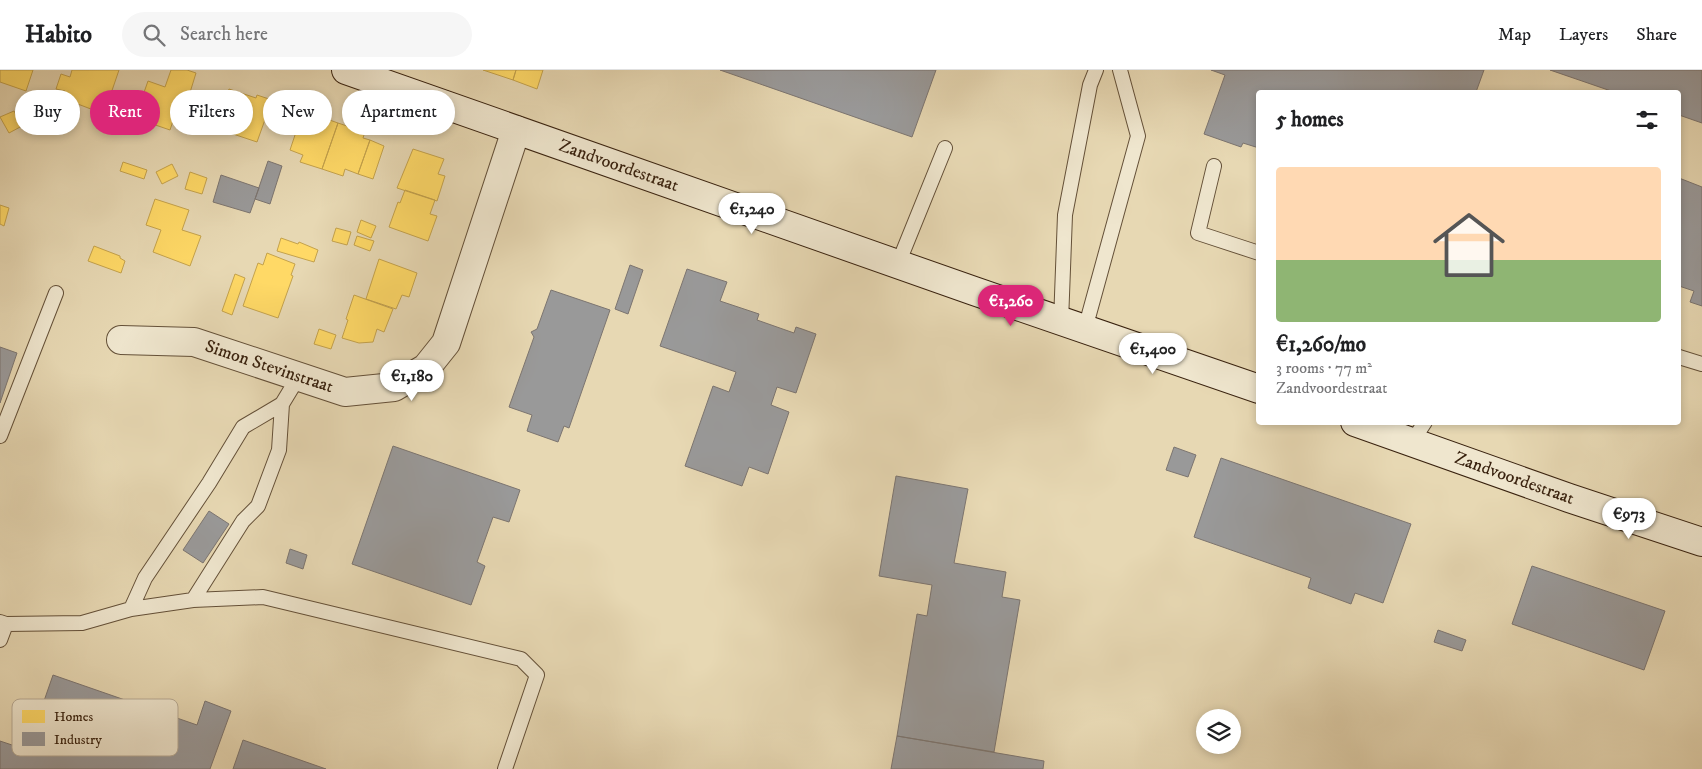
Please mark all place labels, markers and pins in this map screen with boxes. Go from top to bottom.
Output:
pin: €1,240 [711,192,793,235]
pin: €1,260 [970,284,1052,327]
pin: €1,400 [1112,332,1194,375]
pin: €1,180 [371,360,453,402]
pin: €973 [1599,498,1659,540]

